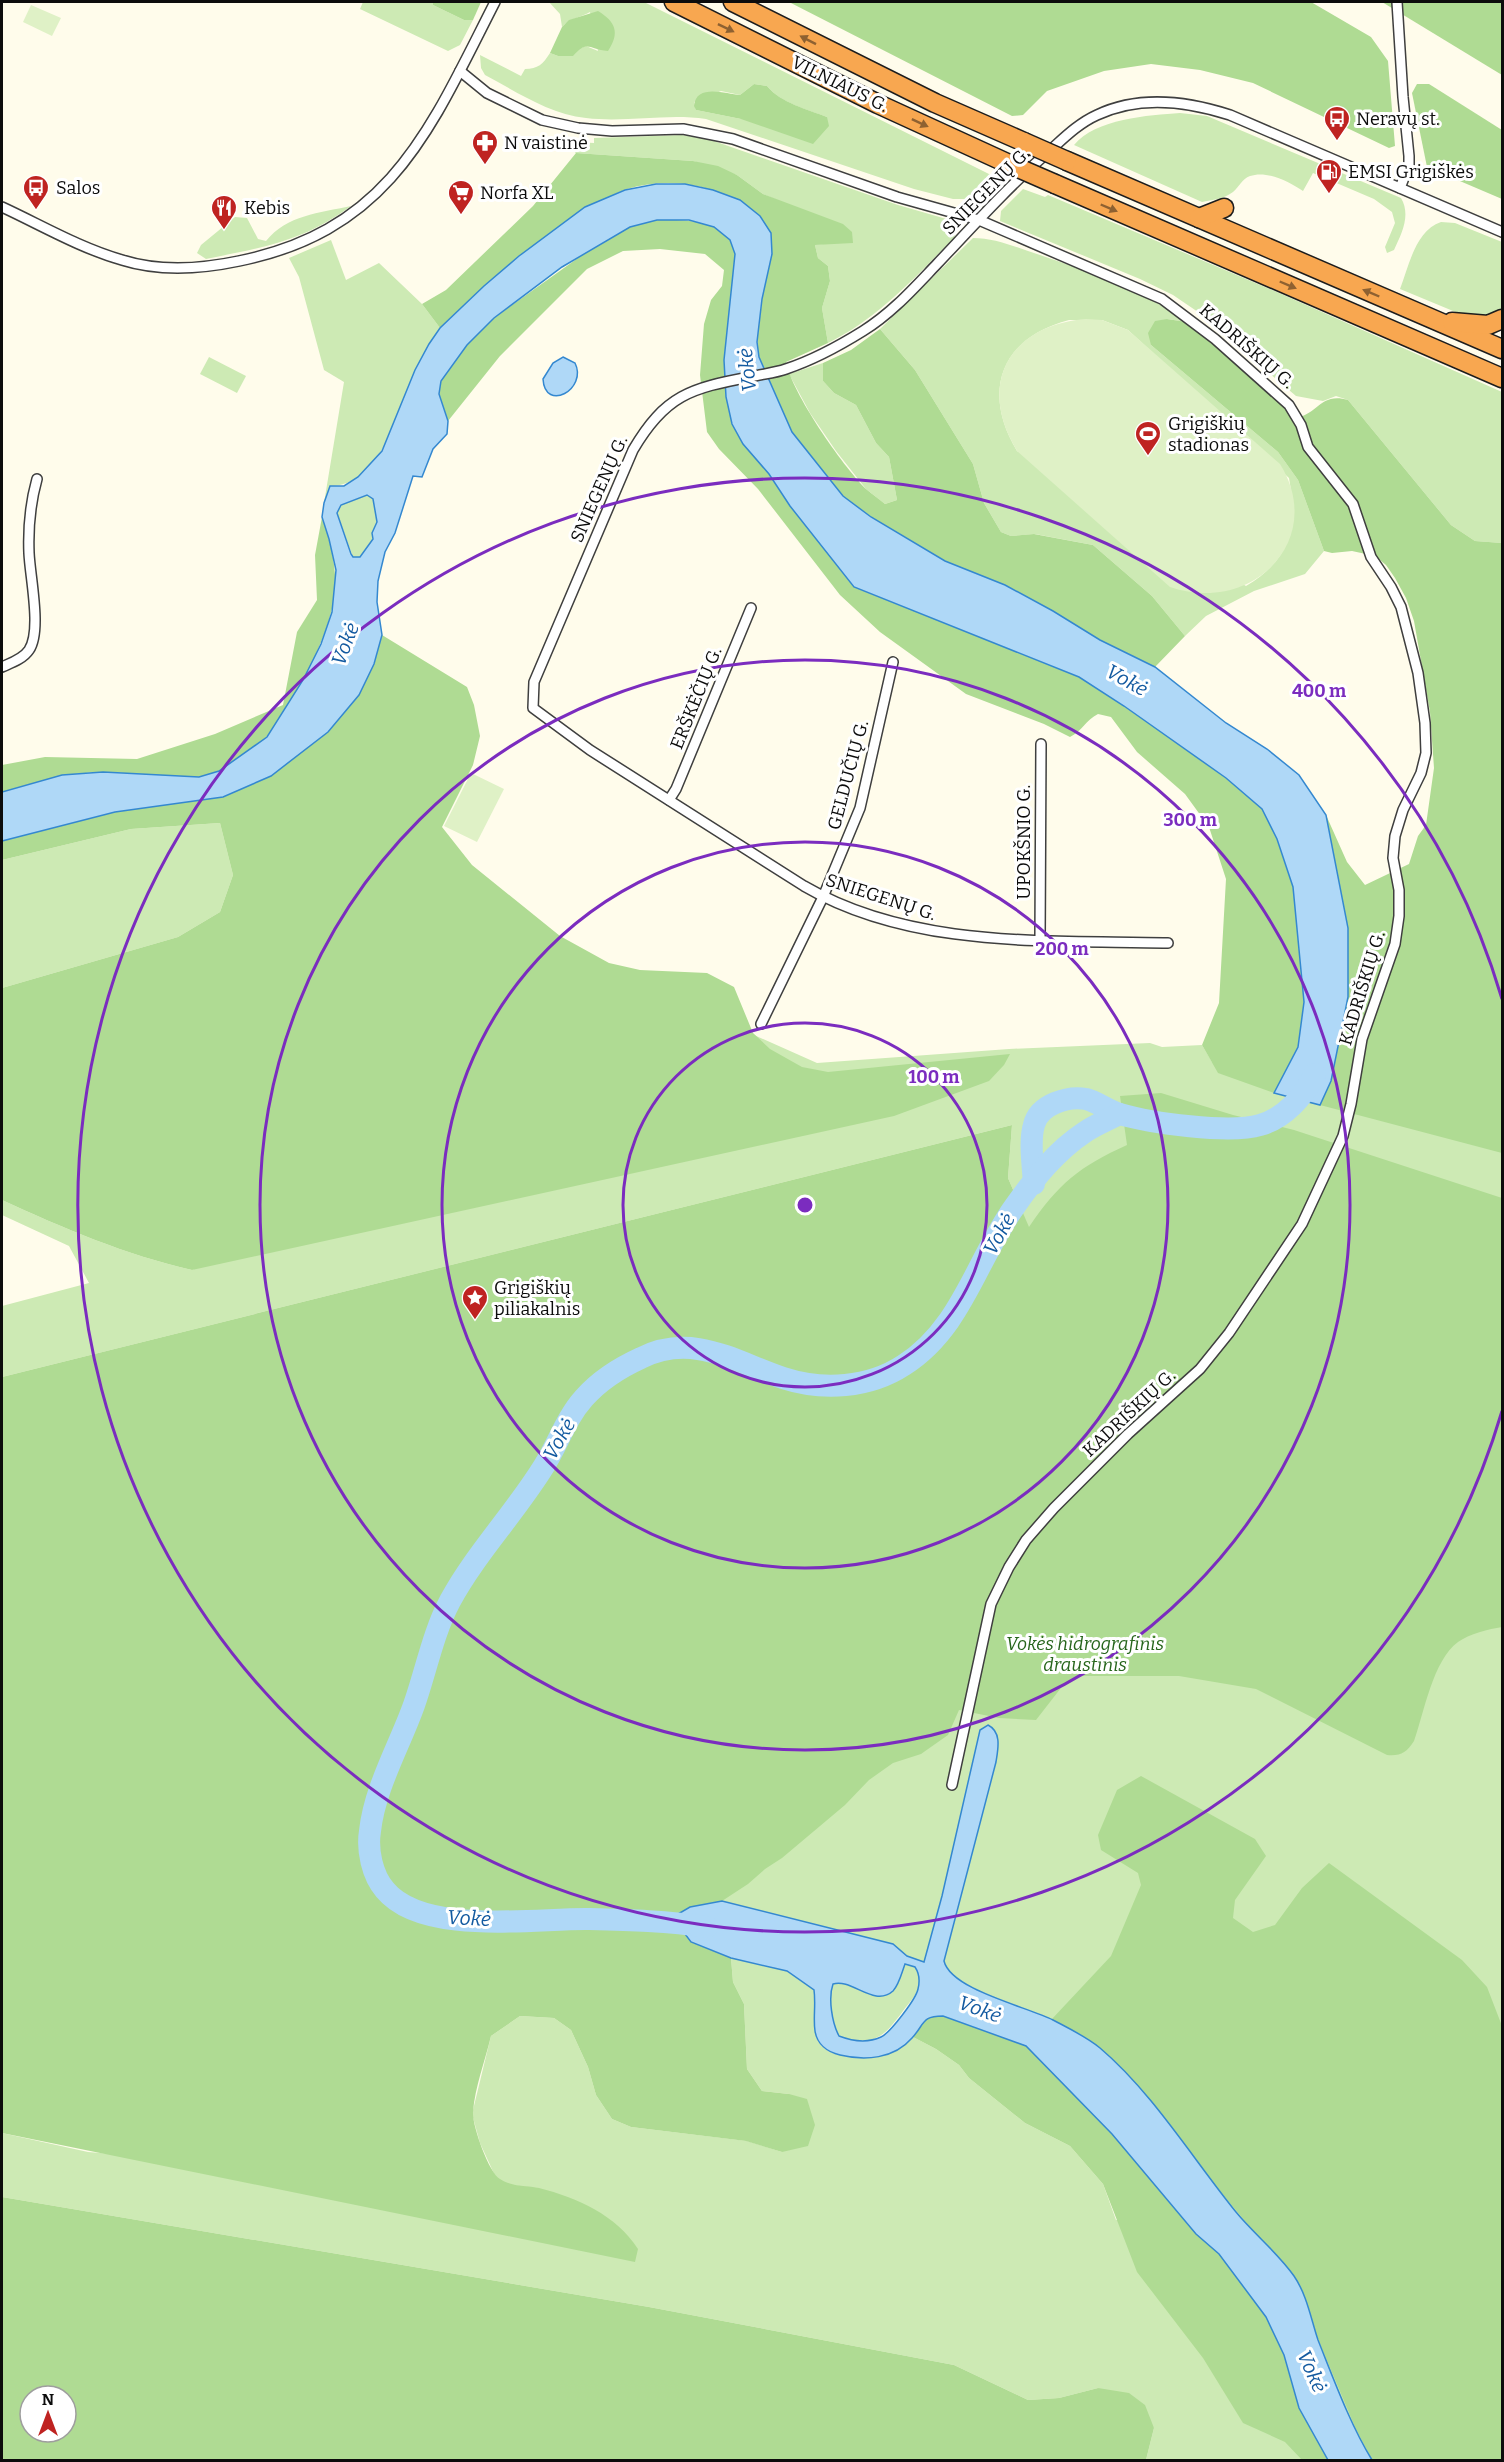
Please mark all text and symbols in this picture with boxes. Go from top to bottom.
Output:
one-way arrow [717,23,735,33]
one-way arrow [799,35,816,45]
street label: VILNIAUS G. [788,51,892,117]
bus stop icon: Neravų st. [1322,104,1352,142]
place label: Neravų st. [1356,108,1440,130]
one-way arrow [912,118,929,127]
pharmacy icon: N vaistinė [470,128,500,166]
place label: N vaistinė [504,132,588,154]
street label: SNIEGENŲ G. [938,143,1034,239]
fuel station icon: EMSI Grigiškės [1314,157,1344,195]
place label: EMSI Grigiškės [1348,161,1474,183]
bus stop icon: Salos [21,173,51,211]
place label: Salos [56,177,100,199]
supermarket icon: Norfa XL [446,178,476,216]
place label: Norfa XL [480,182,554,204]
restaurant icon: Kebis [209,193,239,231]
place label: Kebis [244,197,290,219]
one-way arrow [1101,203,1119,213]
one-way arrow [1279,281,1297,291]
one-way arrow [1362,288,1380,298]
street label: KADRIŠKIŲ G. [1195,299,1299,393]
water label: Vokė [733,347,761,393]
place label: Grigiškių stadionas [1168,413,1249,456]
sports icon: Grigiškių stadionas [1133,419,1163,457]
street label: SNIEGENŲ G. [566,432,632,546]
water label: Vokė [326,619,364,669]
street label: ERŠKĖČIŲ G. [665,644,727,752]
water label: Vokė [1102,659,1152,701]
text: 400 m [1292,680,1346,702]
street label: GELDUČIŲ G. [823,718,873,832]
street label: UPOKŠNIO G. [1013,785,1035,899]
text: 300 m [1163,809,1217,831]
street label: SNIEGENŲ G. [823,869,939,925]
street label: KADRIŠKIŲ G. [1334,928,1390,1048]
text: 200 m [1035,938,1089,960]
text: 100 m [908,1066,960,1088]
centre of rings [795,1195,815,1215]
water label: Vokė [978,1209,1020,1259]
place label: Grigiškių piliakalnis [494,1277,580,1320]
place icon: Grigiškių piliakalnis [460,1283,490,1321]
street label: KADRIŠKIŲ G. [1078,1365,1180,1461]
water label: Vokė [538,1414,580,1464]
park label: Vokės hidrografinis draustinis [1006,1633,1164,1676]
water label: Vokė [447,1905,491,1931]
water label: Vokė [955,1990,1005,2028]
water label: Vokė [1292,2346,1332,2396]
north arrow [18,2384,78,2444]
text: N [42,2390,54,2409]

